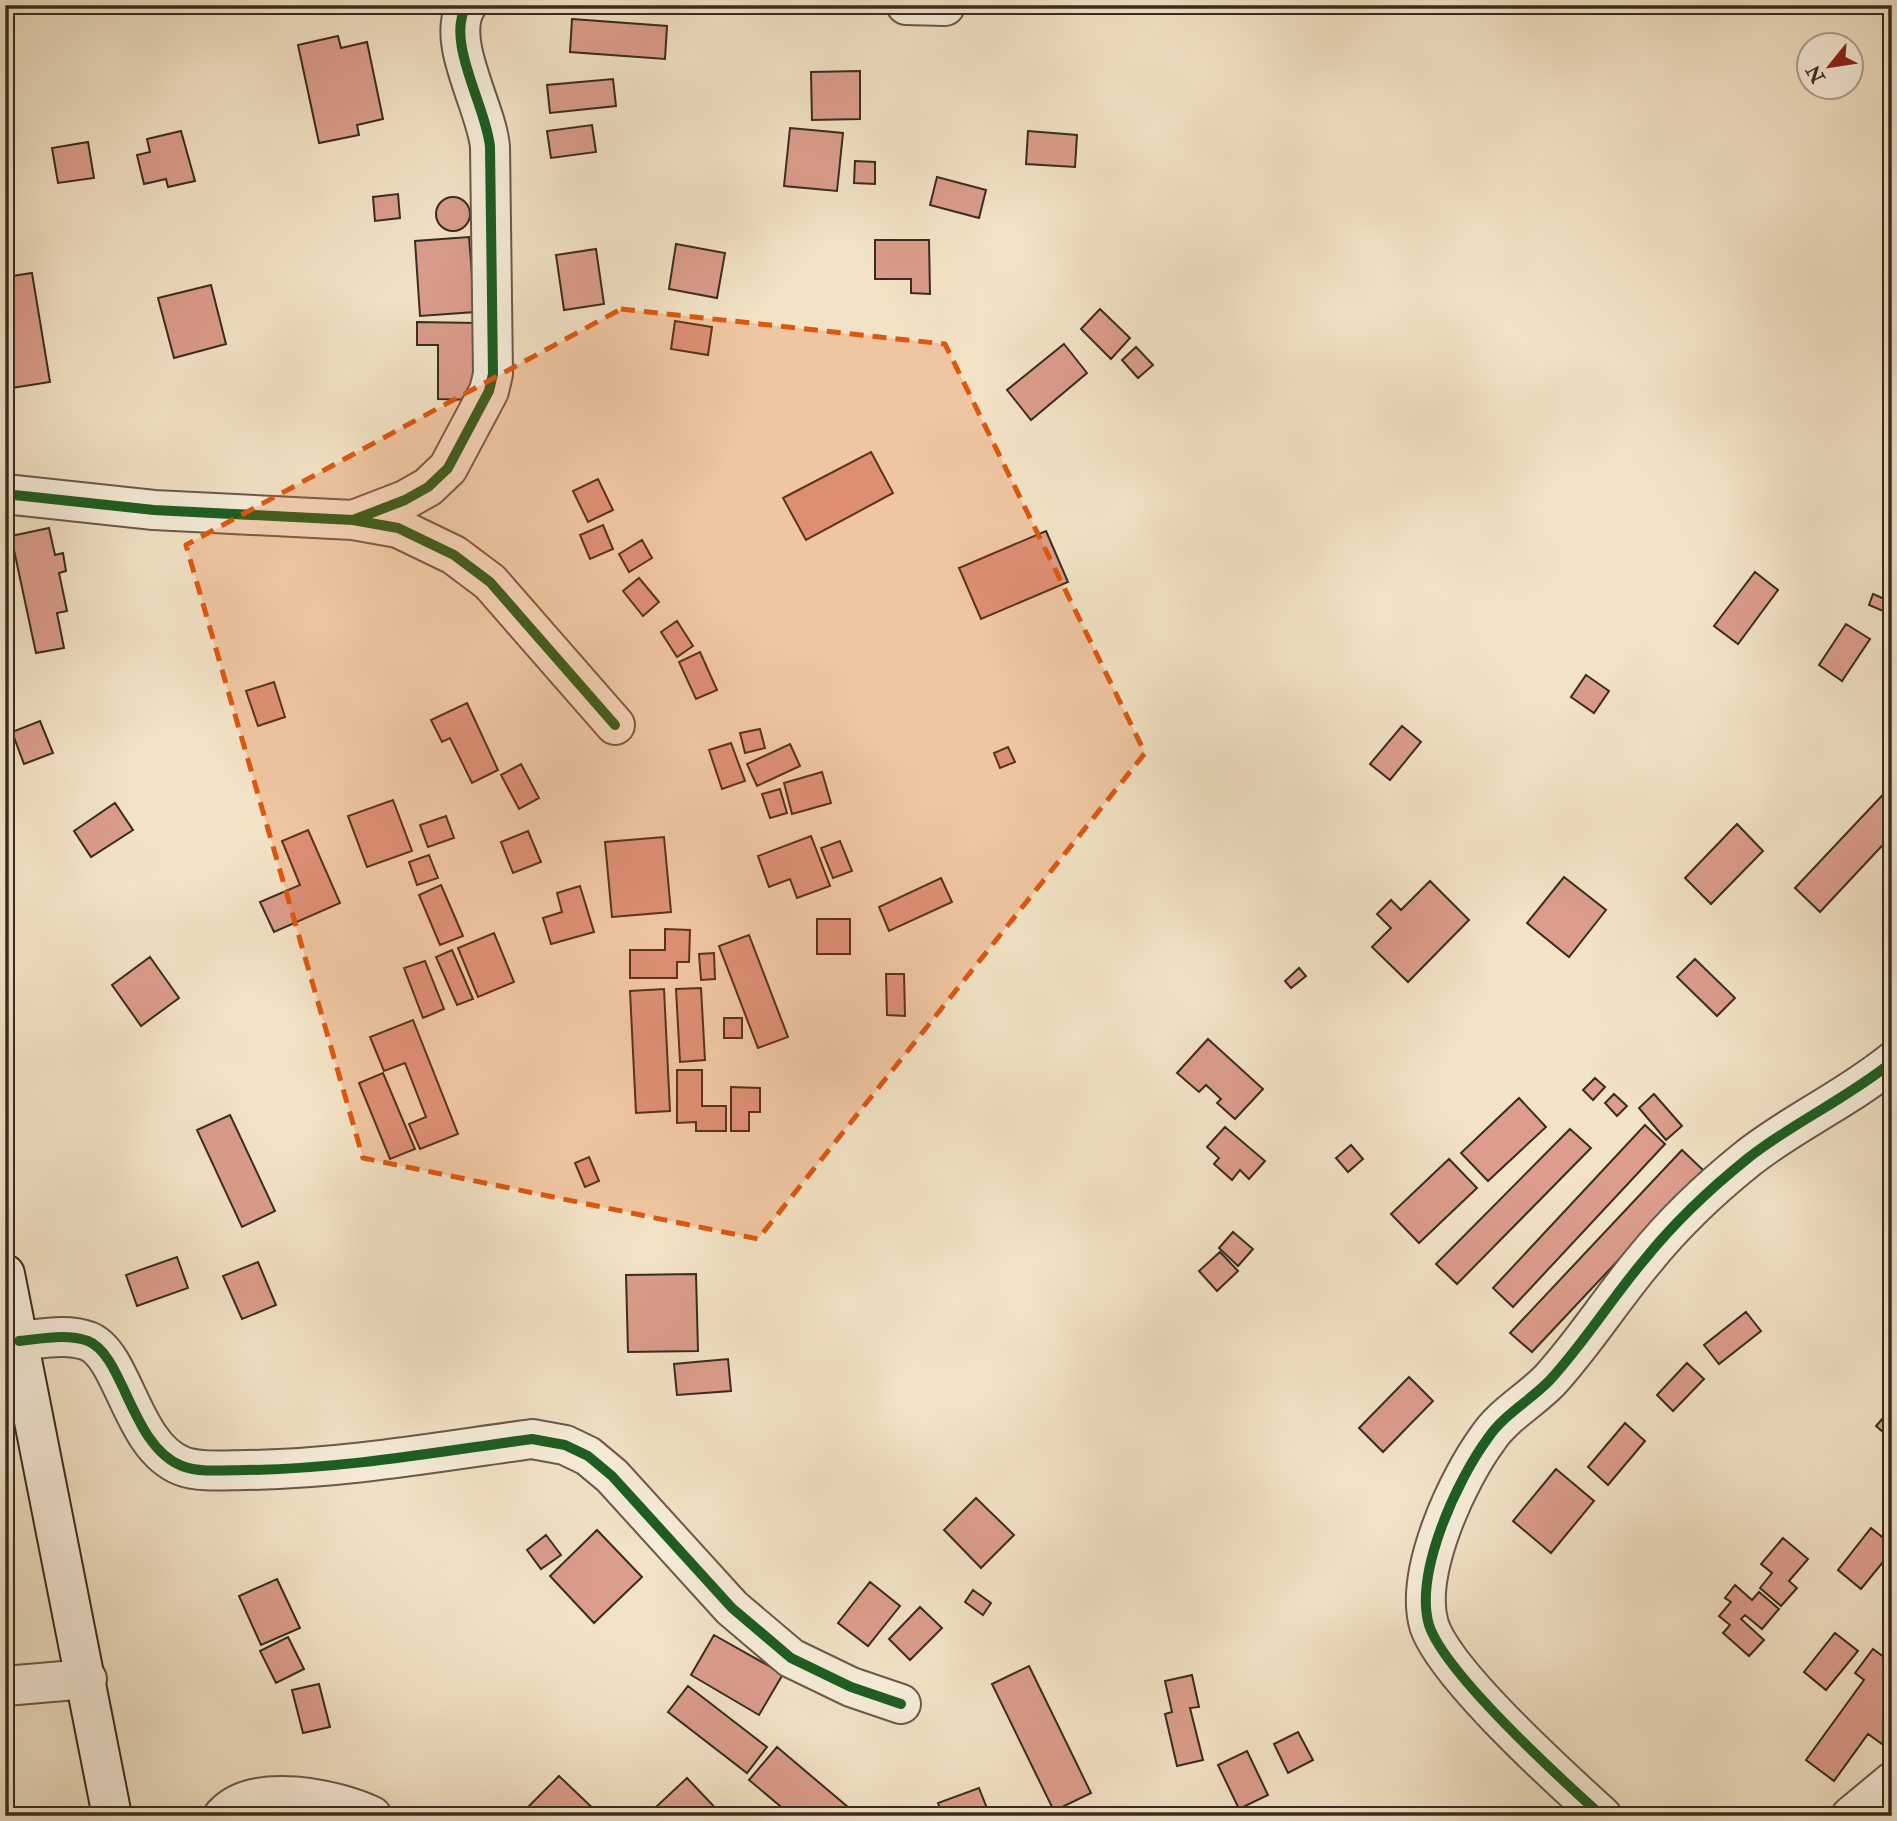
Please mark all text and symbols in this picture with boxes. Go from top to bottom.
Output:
north arrow [1796,32,1866,102]
text: N [1801,60,1831,88]

